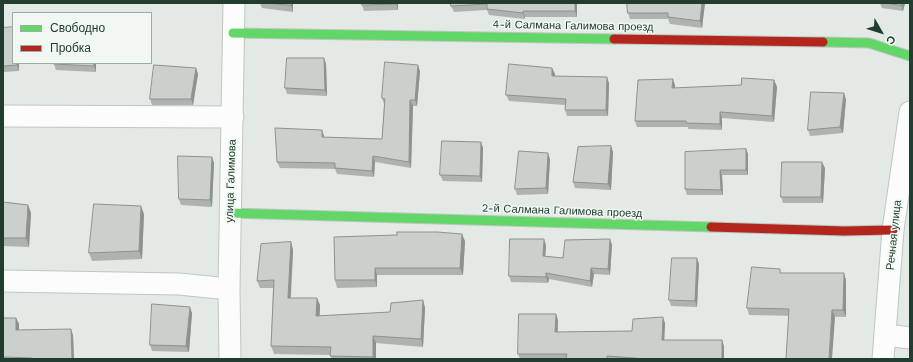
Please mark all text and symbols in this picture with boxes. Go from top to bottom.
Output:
legend [12,12,152,64]
north arrow [861,12,901,52]
street label: 4-й Салмана Галимова проезд [492,18,654,34]
text: Свободно [50,21,105,35]
text: С [883,33,898,47]
text: Пробка [50,41,91,55]
street label: улица Галимова [223,139,239,223]
street label: Речная улица [884,199,904,271]
street label: 2-й Салмана Галимова проезд [482,202,642,220]

